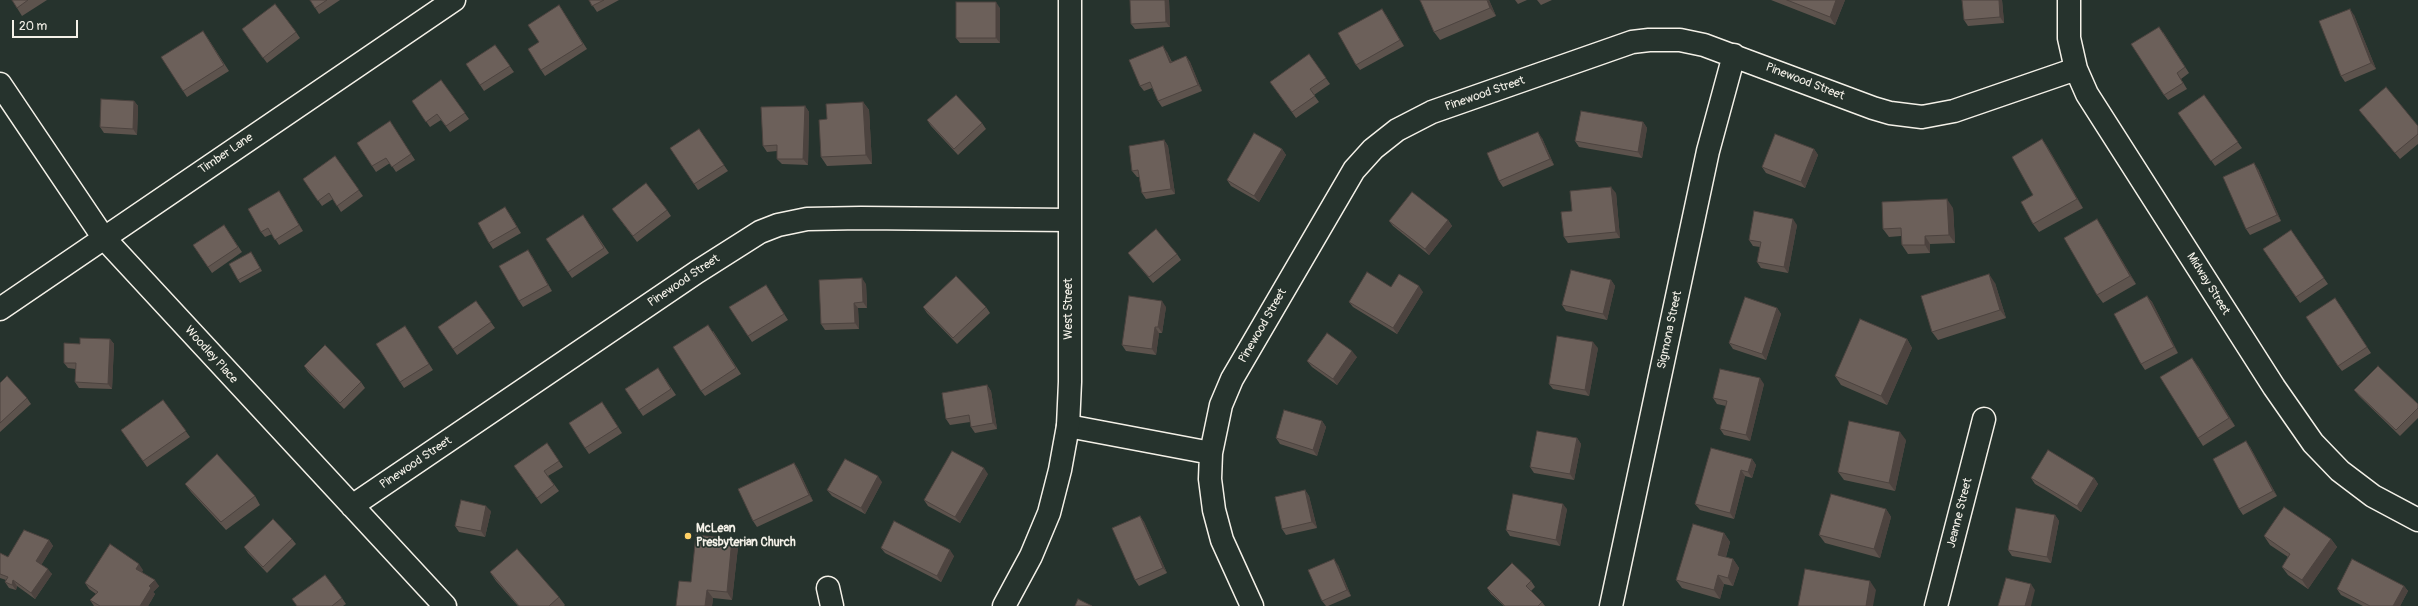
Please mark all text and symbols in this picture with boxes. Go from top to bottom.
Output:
scale bar [14,12,80,38]
text: 20 m [19,19,47,34]
street label: Pinewood Street [1764,60,1846,104]
street label: Pinewood Street [1443,74,1527,114]
street label: Timber Lane [196,131,256,177]
street label: Midway Street [2183,250,2233,318]
street label: Pinewood Street [645,252,723,310]
street label: West Street [1062,278,1076,340]
street label: Pinewood Street [1236,286,1290,366]
street label: Sigmona Street [1655,290,1685,370]
street label: Woodley Place [181,323,241,387]
street label: Pinewood Street [377,434,455,492]
street label: Jeanne Street [1944,477,1976,549]
place label: McLean Presbyterian Church [696,522,796,550]
marker: McLean Presbyterian Church [683,531,693,541]

